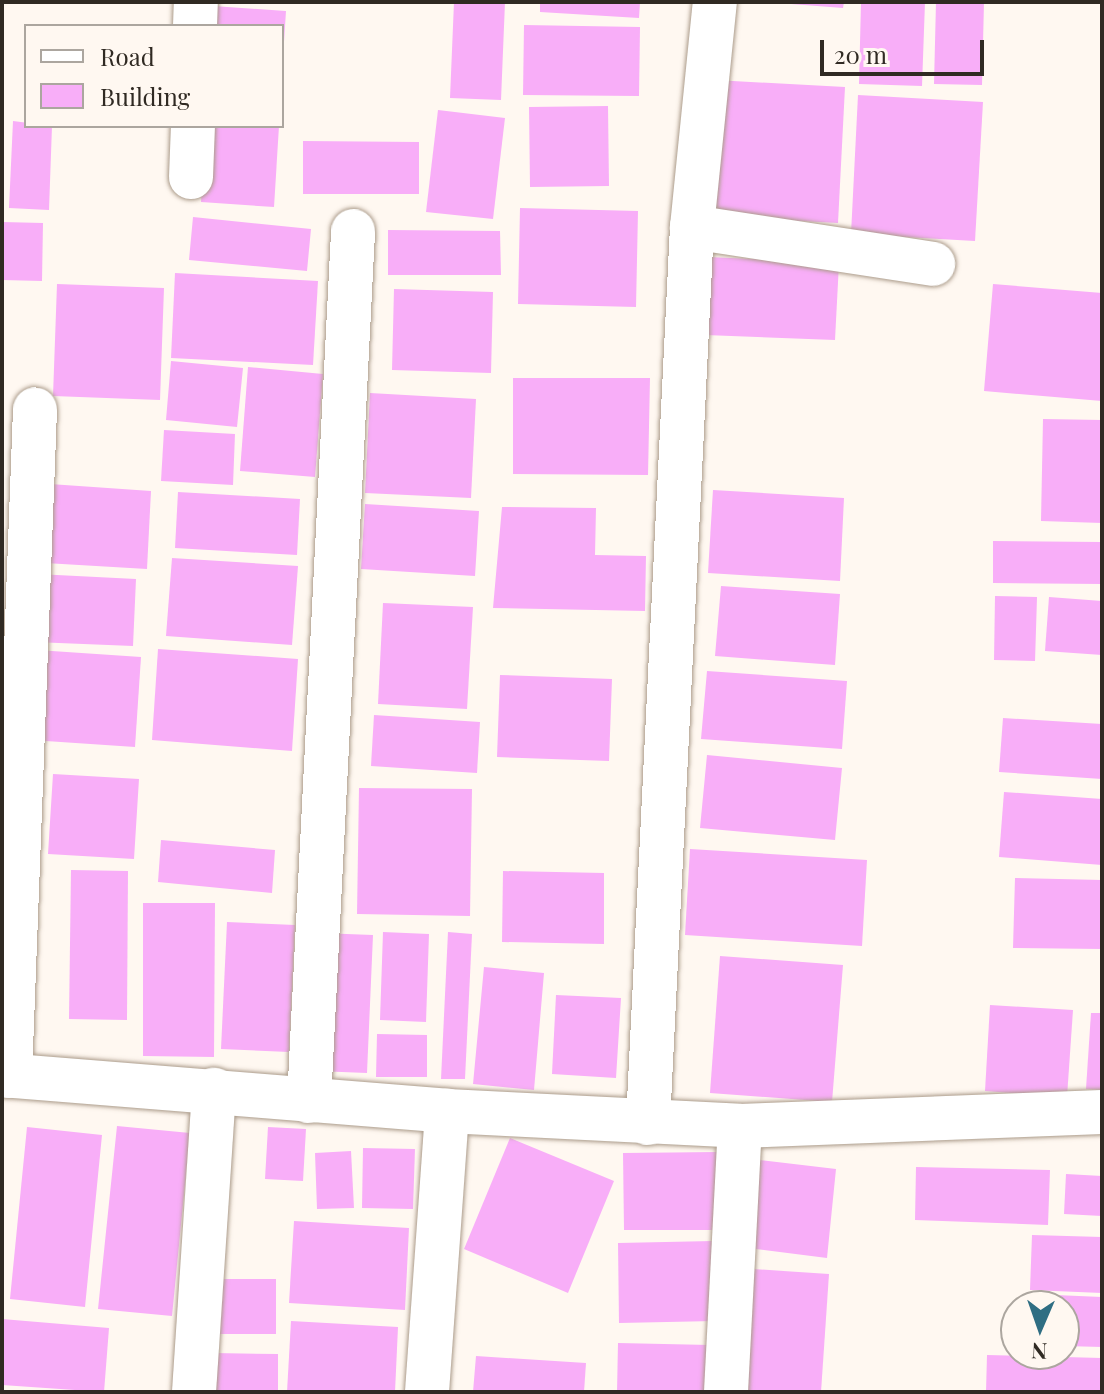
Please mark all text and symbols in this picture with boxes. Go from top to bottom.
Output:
legend [24,24,284,128]
scale bar [824,24,988,74]
text: 20 m [834,38,887,70]
text: Road [100,40,155,72]
text: Building [100,80,190,112]
north arrow [1000,1290,1080,1370]
text: N [1031,1337,1048,1367]

